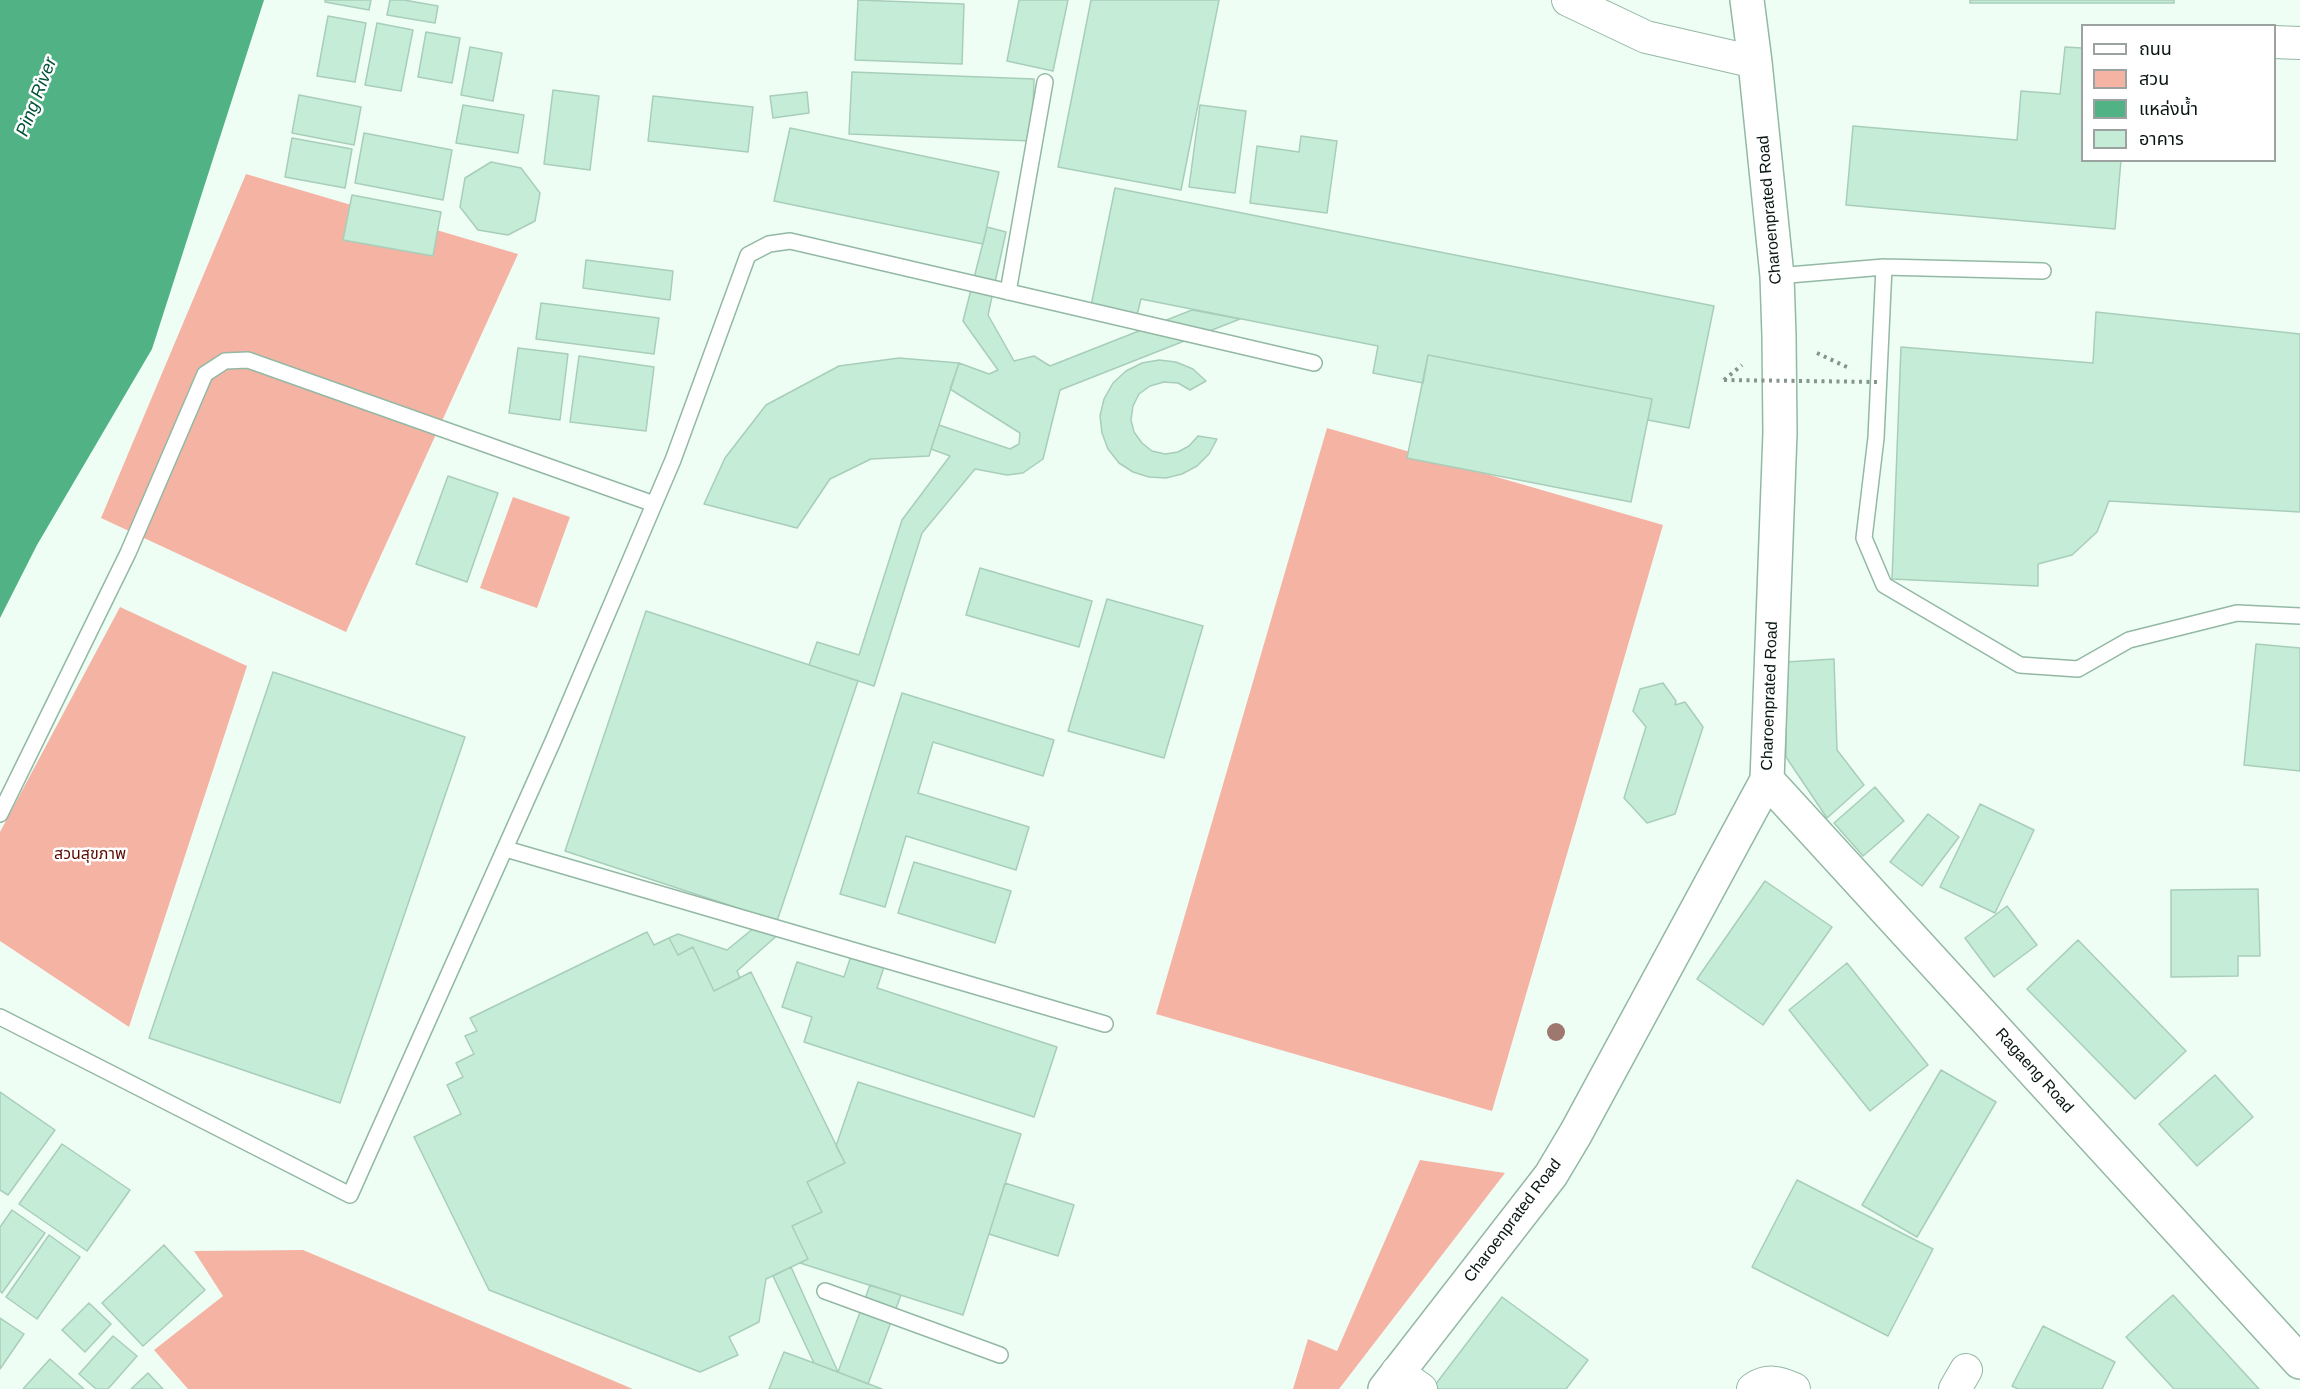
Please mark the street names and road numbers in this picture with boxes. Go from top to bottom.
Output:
street label: Charoenprated Road [1754,135,1786,285]
street label: Charoenprated Road [1758,621,1782,771]
street label: Ragaeng Road [1991,1025,2077,1117]
street label: Charoenprated Road [1460,1156,1566,1286]

